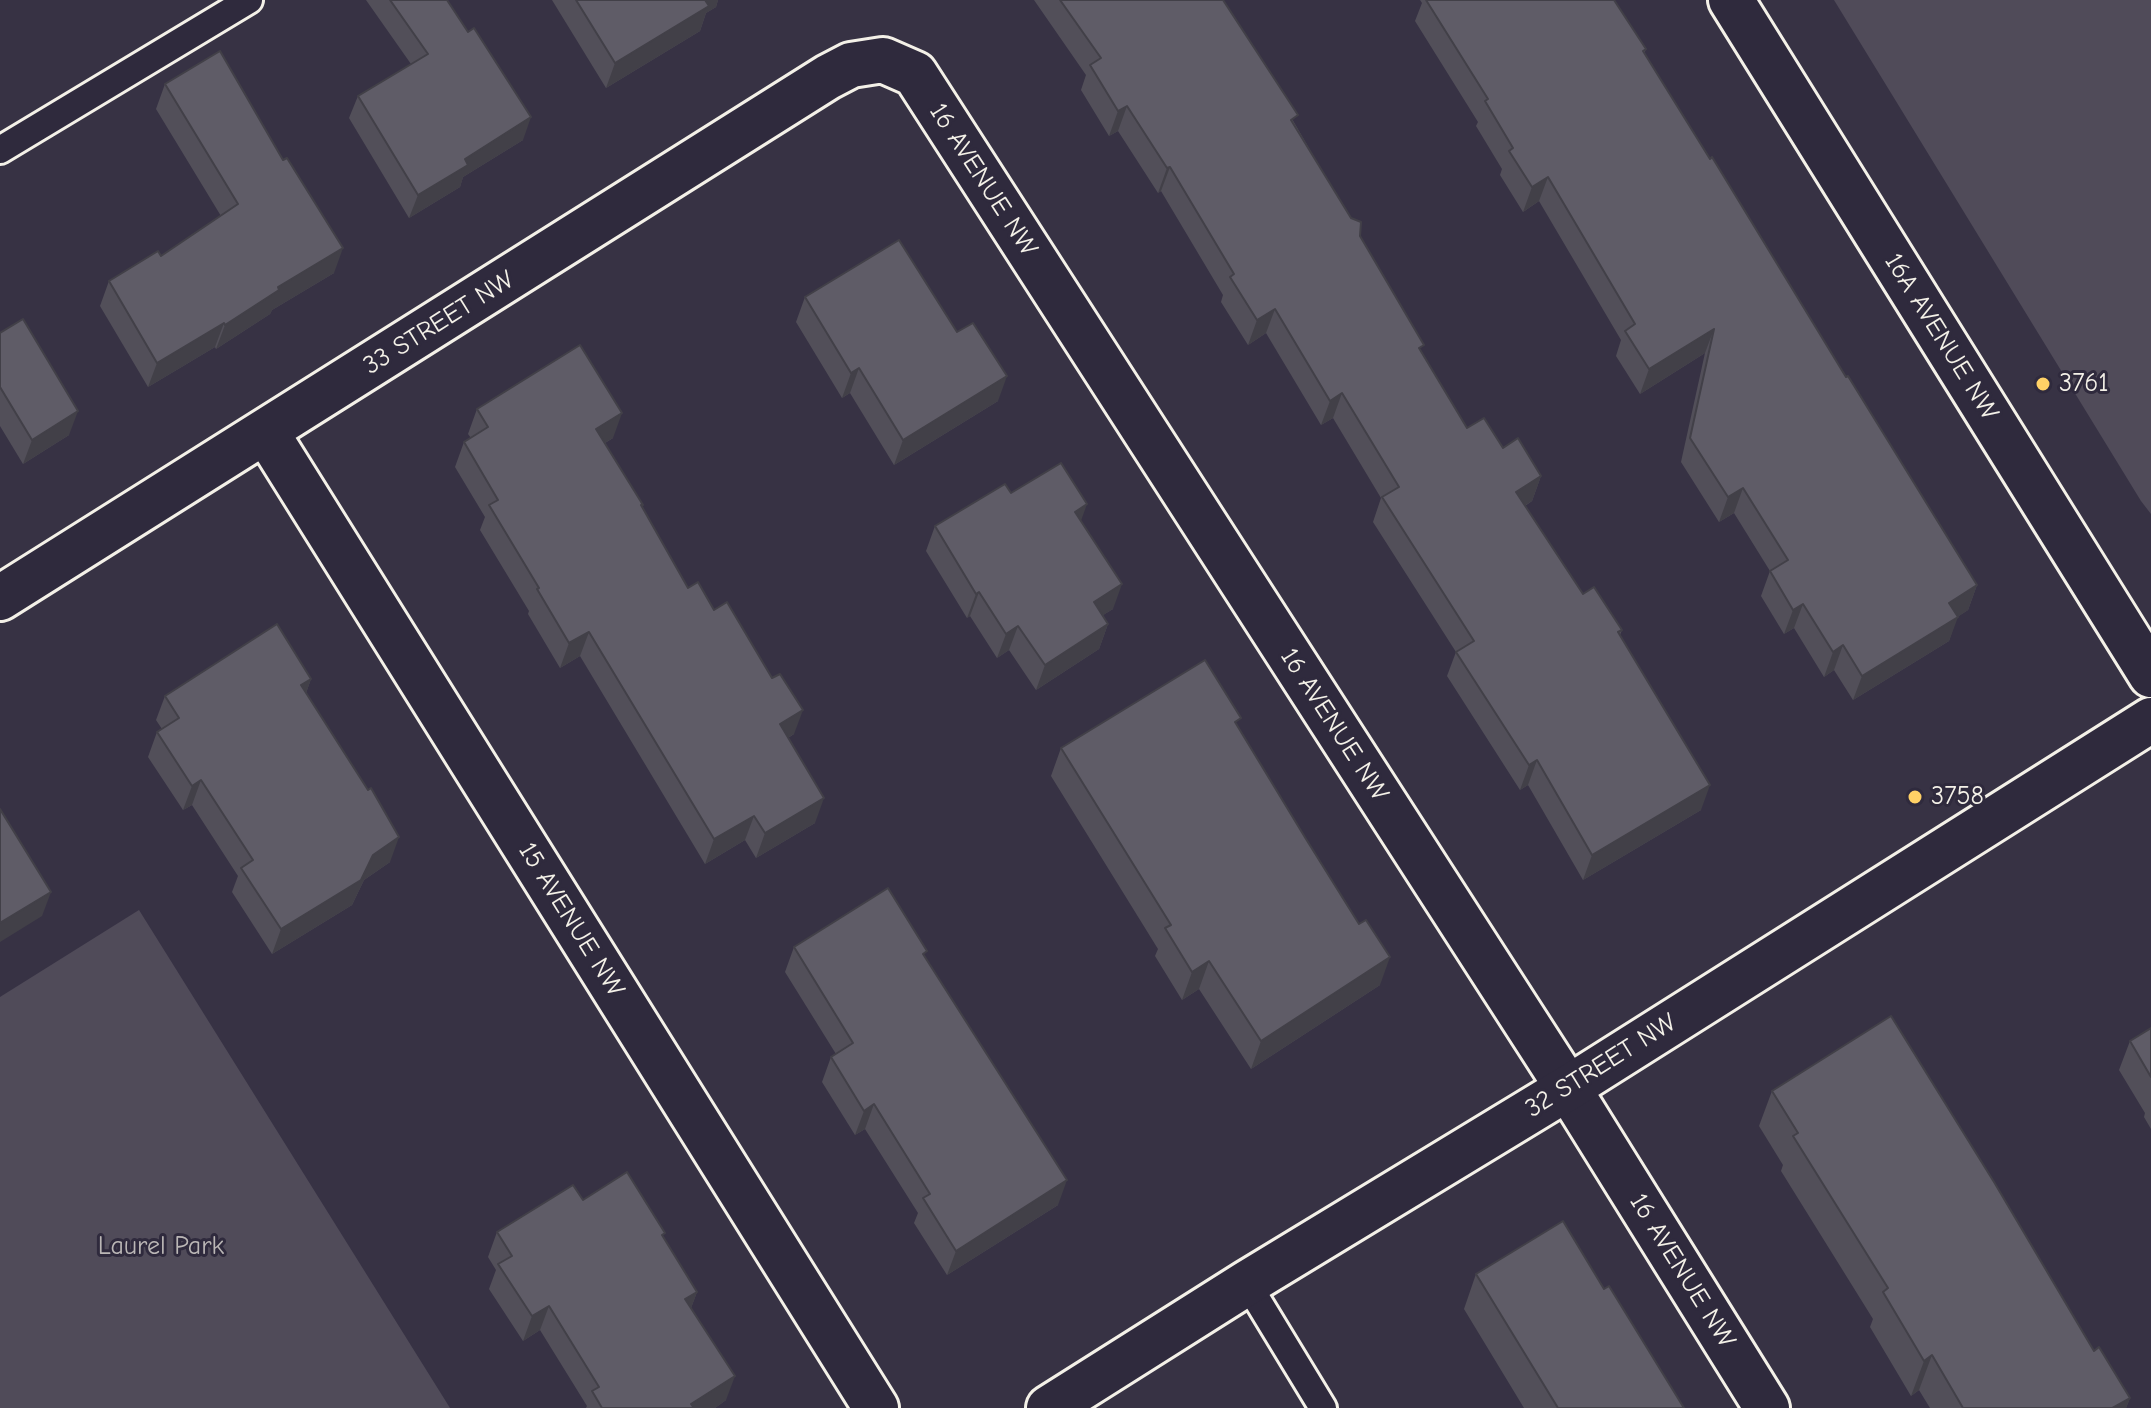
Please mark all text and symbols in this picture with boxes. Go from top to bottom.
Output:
street label: 16 AVENUE NW [922,98,1044,262]
street label: 16A AVENUE NW [1877,248,2005,426]
street label: 33 STREET NW [358,264,520,382]
place label: 3761 [2059,368,2109,400]
marker: 3761 [2034,375,2052,393]
street label: 16 AVENUE NW [1273,643,1395,807]
place label: 3758 [1931,781,1984,813]
marker: 3758 [1906,788,1924,806]
street label: 15 AVENUE NW [511,837,631,1003]
street label: 32 STREET NW [1520,1007,1682,1125]
street label: 16 AVENUE NW [1622,1188,1742,1354]
park label: Laurel Park [98,1231,224,1263]

